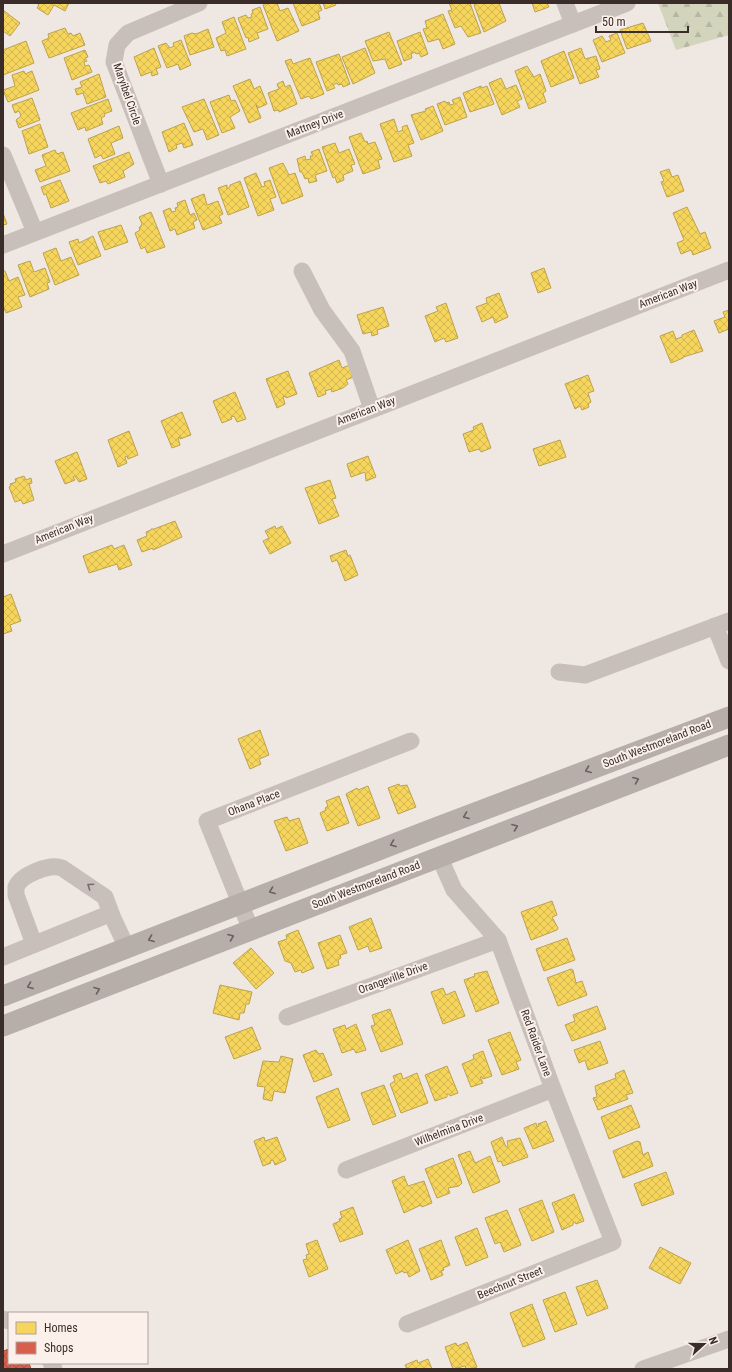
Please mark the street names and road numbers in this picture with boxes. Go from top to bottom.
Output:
street label: Maryibel Circle [110,61,144,127]
street label: Mattney Drive [285,107,345,141]
street label: American Way [637,277,700,311]
street label: American Way [335,394,398,428]
street label: American Way [33,511,95,547]
street label: South Westmoreland Road [601,717,713,771]
street label: Ohana Place [226,787,282,819]
street label: South Westmoreland Road [310,858,422,912]
street label: Orangeville Drive [357,959,429,997]
street label: Red Raider Lane [518,1008,554,1078]
street label: Wilhelmina Drive [413,1111,485,1149]
street label: Beechnut Street [476,1264,544,1302]

